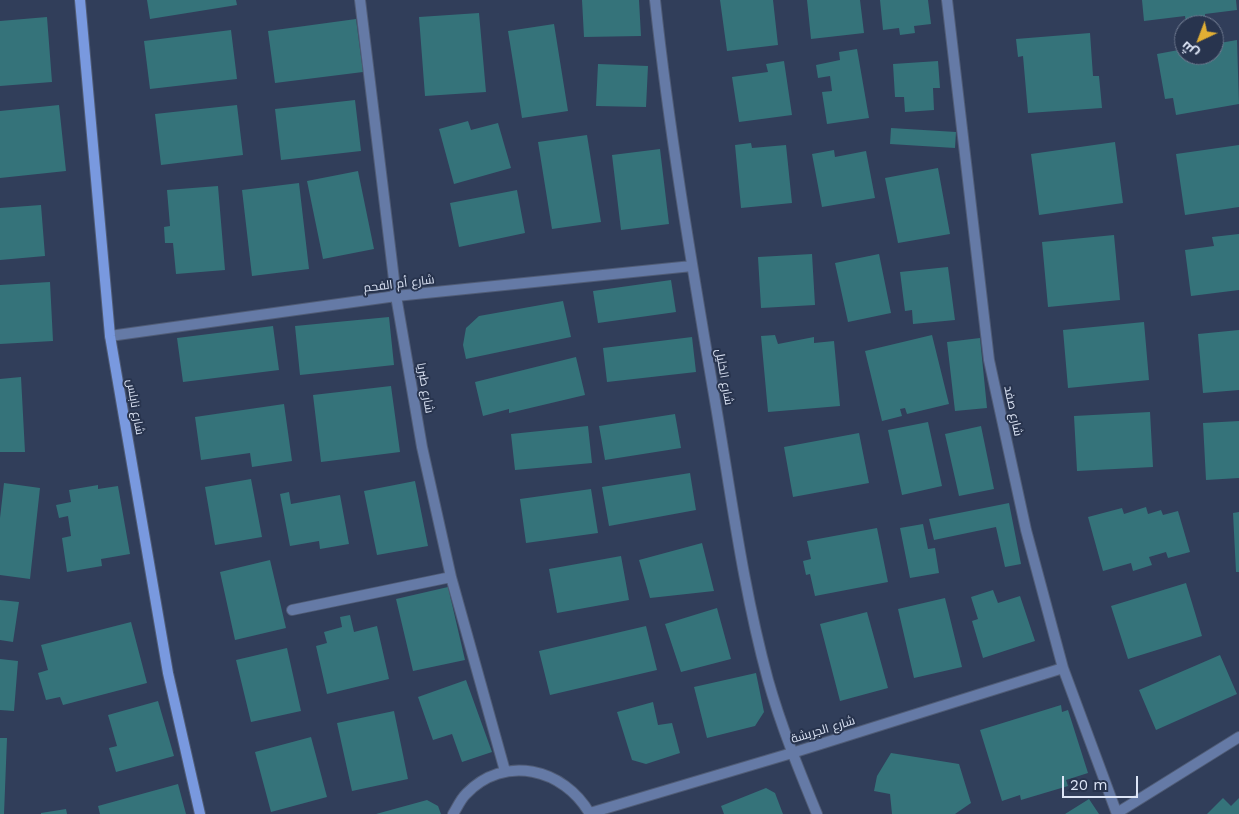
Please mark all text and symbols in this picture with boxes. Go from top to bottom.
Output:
north arrow [1174,15,1224,65]
text: ش [1177,38,1201,62]
street label: شارع أم الفحم [363,272,435,296]
street label: شارع الخليل [712,348,736,406]
street label: شارع طبريا [413,362,437,414]
street label: شارع نابلس [123,378,147,436]
street label: شارع صفد [1001,384,1025,438]
street label: شارع الجريشة [789,713,857,747]
scale bar [1064,766,1140,798]
text: 20 m [1070,776,1108,794]

